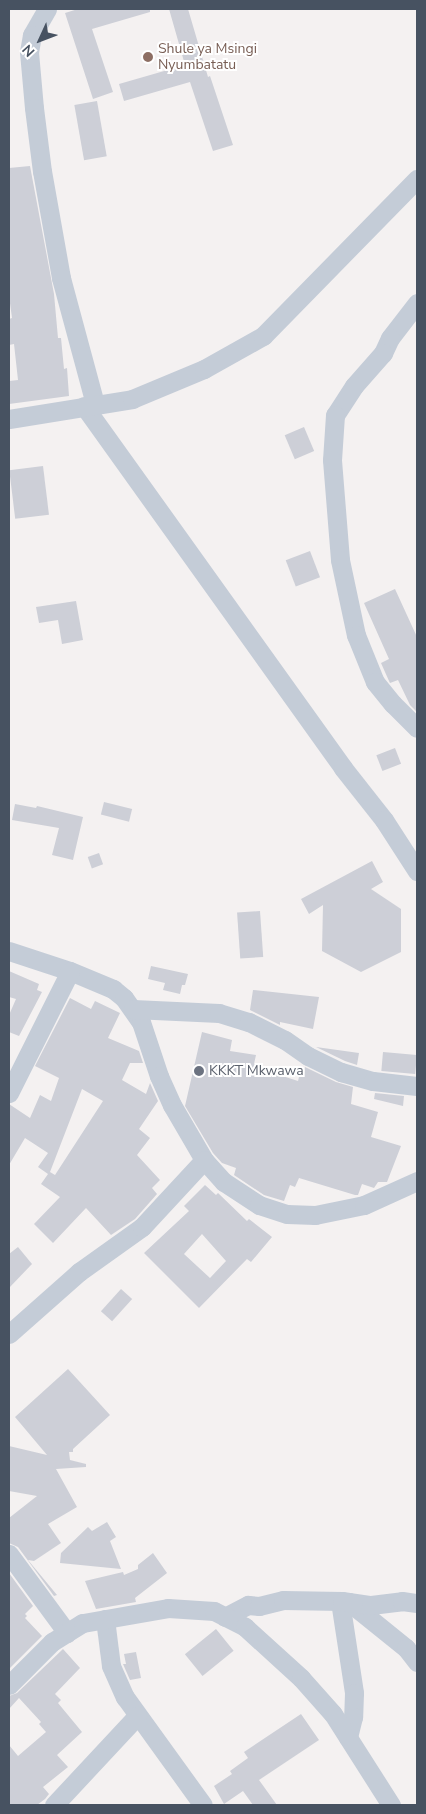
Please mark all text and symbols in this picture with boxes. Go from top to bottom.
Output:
north arrow [15,15,65,65]
text: N [18,40,39,61]
place label: Shule ya Msingi Nyumbatatu [158,41,257,74]
marker: Shule ya Msingi Nyumbatatu [142,51,154,63]
place label: KKKT Mkwawa [209,1063,304,1079]
marker: KKKT Mkwawa [193,1065,205,1077]

